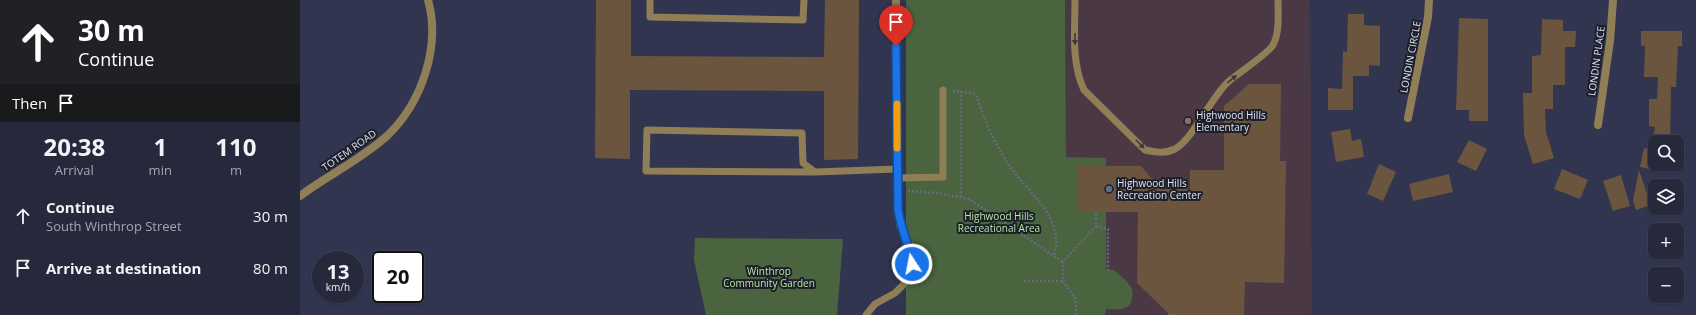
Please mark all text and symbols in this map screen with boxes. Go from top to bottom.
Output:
pin [879,5,913,46]
text: 30 m [78,11,145,49]
icon: arrive [885,11,907,33]
icon: ahead [12,16,64,68]
street label: LONDIN CIRCLE [1396,20,1424,94]
street label: LONDIN PLACE [1584,25,1608,97]
one-way arrow [1071,33,1078,45]
text: Continue [78,47,154,71]
one-way arrow [1227,74,1238,83]
icon: arrive [55,92,77,114]
text: Then [12,93,47,113]
place label: Highwood Hills Elementary [1196,108,1266,134]
marker: Highwood Hills Elementary [1183,116,1193,126]
street label: TOTEM ROAD [319,126,379,174]
text: 20:38 [43,130,105,163]
text: 1 [153,130,167,163]
text: 110 [215,130,257,163]
map controls [1648,135,1684,303]
button: search [1648,135,1684,171]
one-way arrow [1135,139,1145,149]
text: Arrival [55,161,94,179]
text: min [149,161,172,179]
text: m [230,161,242,179]
place label: Highwood Hills Recreation Center [1117,176,1201,202]
button: layers [1648,179,1684,215]
marker: Highwood Hills Recreation Center [1104,184,1114,194]
text: Continue [46,197,114,217]
icon: ahead [12,205,34,227]
text: 30 m [253,206,288,226]
park label: Highwood Hills Recreational Area [958,209,1040,235]
text: South Winthrop Street [46,217,182,235]
button: + [1648,223,1684,259]
position arrow [891,243,933,285]
speed limit sign: 20 [372,251,424,303]
icon: arrive [12,257,34,279]
text: Arrive at destination [46,258,201,278]
text: 80 m [253,258,288,278]
text: 13 [327,258,349,285]
park label: Winthrop Community Garden [723,264,815,290]
button: − [1648,267,1684,303]
text: km/h [326,280,350,294]

